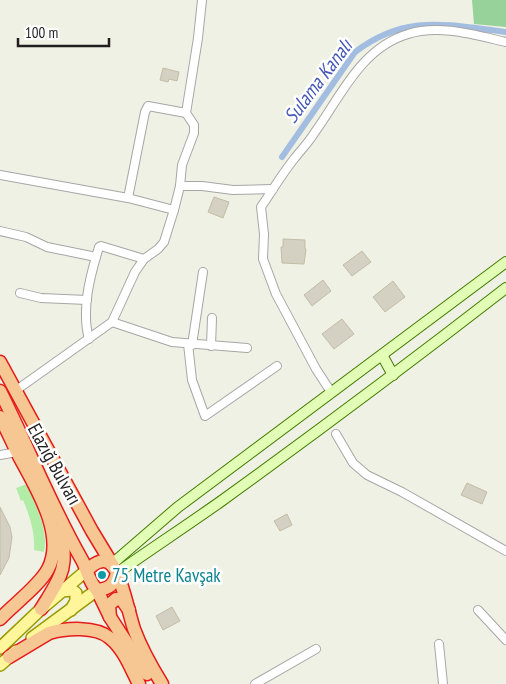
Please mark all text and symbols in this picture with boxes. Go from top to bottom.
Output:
scale bar [18,15,109,47]
text: 100 m [25,23,58,42]
water label: Sulama Kanalı [278,33,359,128]
street label: Elazığ Bulvarı [23,419,87,509]
place label: 75 Metre Kavşak [112,563,221,587]
marker: 75 Metre Kavşak [96,569,108,581]

